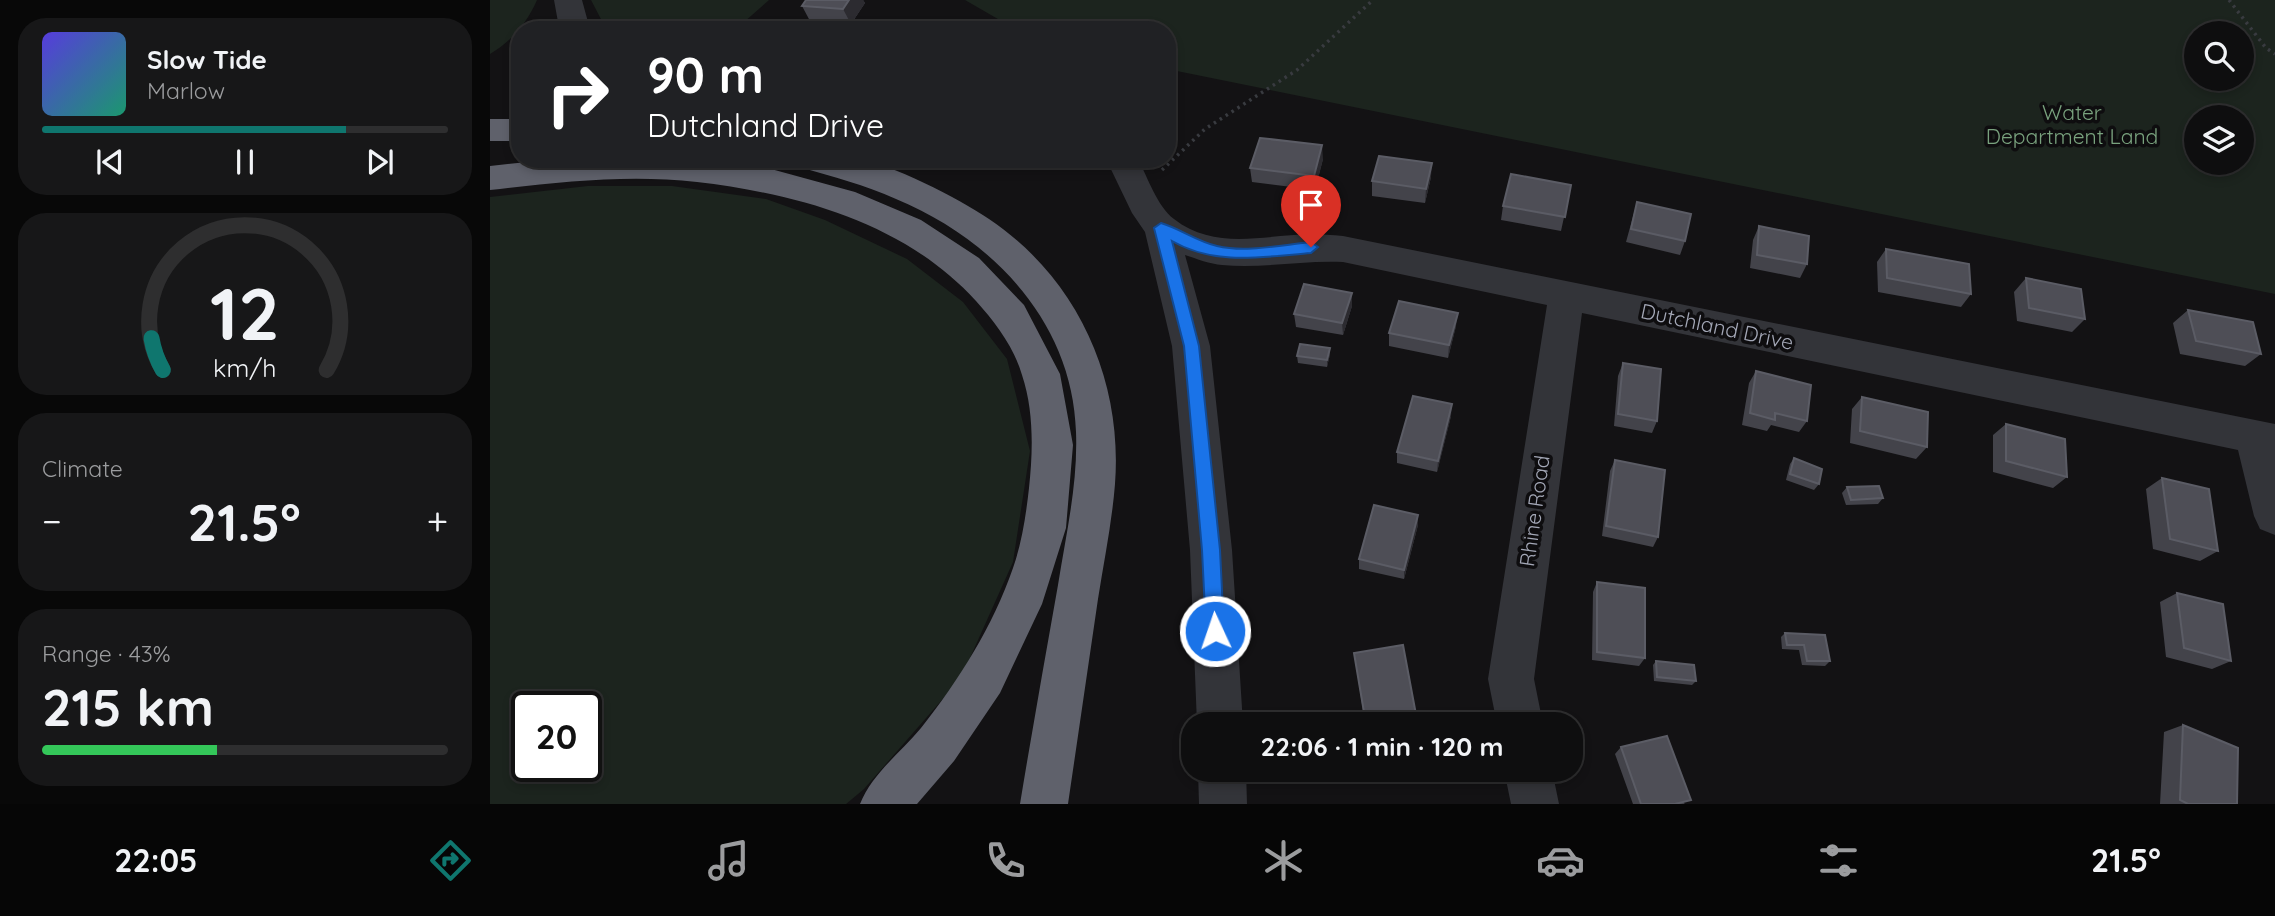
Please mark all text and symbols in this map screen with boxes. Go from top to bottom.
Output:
map controls [2184,21,2254,175]
button: search [2184,21,2254,91]
text: Slow Tide [147,43,267,76]
text: 90 m [647,44,764,105]
icon: right [532,49,623,140]
text: Marlow [147,76,225,105]
park label: Water Department Land [1986,99,2158,149]
text: Dutchland Drive [647,105,884,145]
button: layers [2184,105,2254,175]
icon: previous [91,143,129,181]
icon: pause [226,143,264,181]
icon: next [361,143,399,181]
pin [1281,175,1341,247]
icon: arrive [1292,186,1330,224]
text: 12 [210,268,280,359]
street label: Dutchland Drive [1638,297,1796,355]
text: km/h [213,352,277,383]
street label: Rhine Road [1513,453,1555,568]
text: Climate [42,454,123,483]
text: 21.5° [188,489,301,554]
text: − [42,497,62,545]
text: + [427,497,448,545]
position arrow [1178,594,1252,668]
text: Range · 43% [42,639,171,668]
text: 215 km [42,674,214,739]
speed limit sign: 20 [511,691,602,782]
text: 22:06 · 1 min · 120 m [1261,730,1503,763]
icon: directions [426,836,475,885]
icon: music [704,836,753,885]
icon: phone [981,836,1030,885]
icon: climate [1259,836,1308,885]
icon: car [1536,836,1585,885]
icon: filters [1814,836,1863,885]
text: 22:05 [114,840,197,880]
text: 21.5° [2091,840,2161,880]

